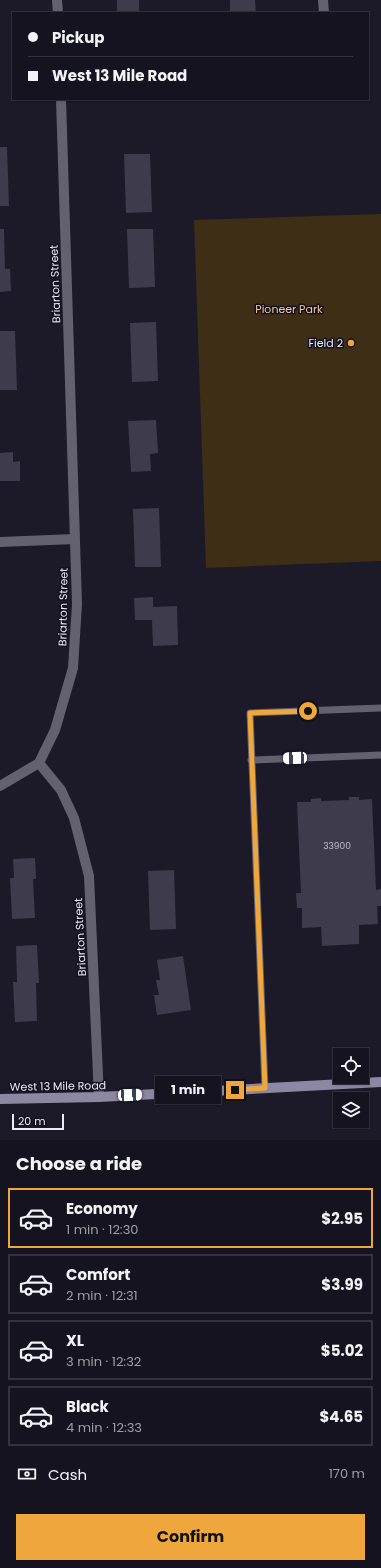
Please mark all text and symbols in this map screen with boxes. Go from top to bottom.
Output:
text: Pickup [52,27,104,48]
text: West 13 Mile Road [52,65,187,86]
street label: Briarton Street [46,245,64,323]
park label: Pioneer Park [255,301,323,317]
place label: Field 2 [309,335,343,351]
marker: Field 2 [346,338,356,348]
street label: Briarton Street [54,568,72,646]
route start [299,702,317,720]
car [283,752,307,764]
house number: 33900 [323,840,351,852]
street label: Briarton Street [70,897,90,977]
map controls [333,1048,369,1128]
button: locate [333,1048,369,1084]
callout: 1 min [155,1076,221,1104]
street label: West 13 Mile Road [10,1077,106,1095]
text: 1 min [171,1080,205,1099]
route end [226,1081,244,1099]
car [118,1088,142,1102]
button: layers [333,1092,369,1128]
scale bar [12,1112,64,1131]
text: 20 m [18,1113,46,1129]
text: Choose a ride [16,1151,142,1176]
text: Economy [66,1198,138,1219]
icon: car [18,1200,54,1236]
text: $2.95 [321,1208,363,1229]
text: 1 min · 12:30 [66,1220,138,1239]
text: Comfort [66,1264,130,1285]
icon: car [18,1266,54,1302]
text: $3.99 [321,1274,363,1295]
text: 2 min · 12:31 [66,1286,138,1305]
text: XL [66,1330,84,1351]
icon: car [18,1332,54,1368]
text: $5.02 [321,1340,363,1361]
text: 3 min · 12:32 [66,1352,141,1371]
text: Black [66,1396,109,1417]
icon: car [18,1398,54,1434]
text: $4.65 [319,1406,363,1427]
text: 4 min · 12:33 [66,1418,142,1437]
icon: cash [16,1463,38,1485]
text: Cash [48,1464,87,1485]
text: 170 m [329,1464,365,1483]
button: Confirm [16,1514,365,1560]

